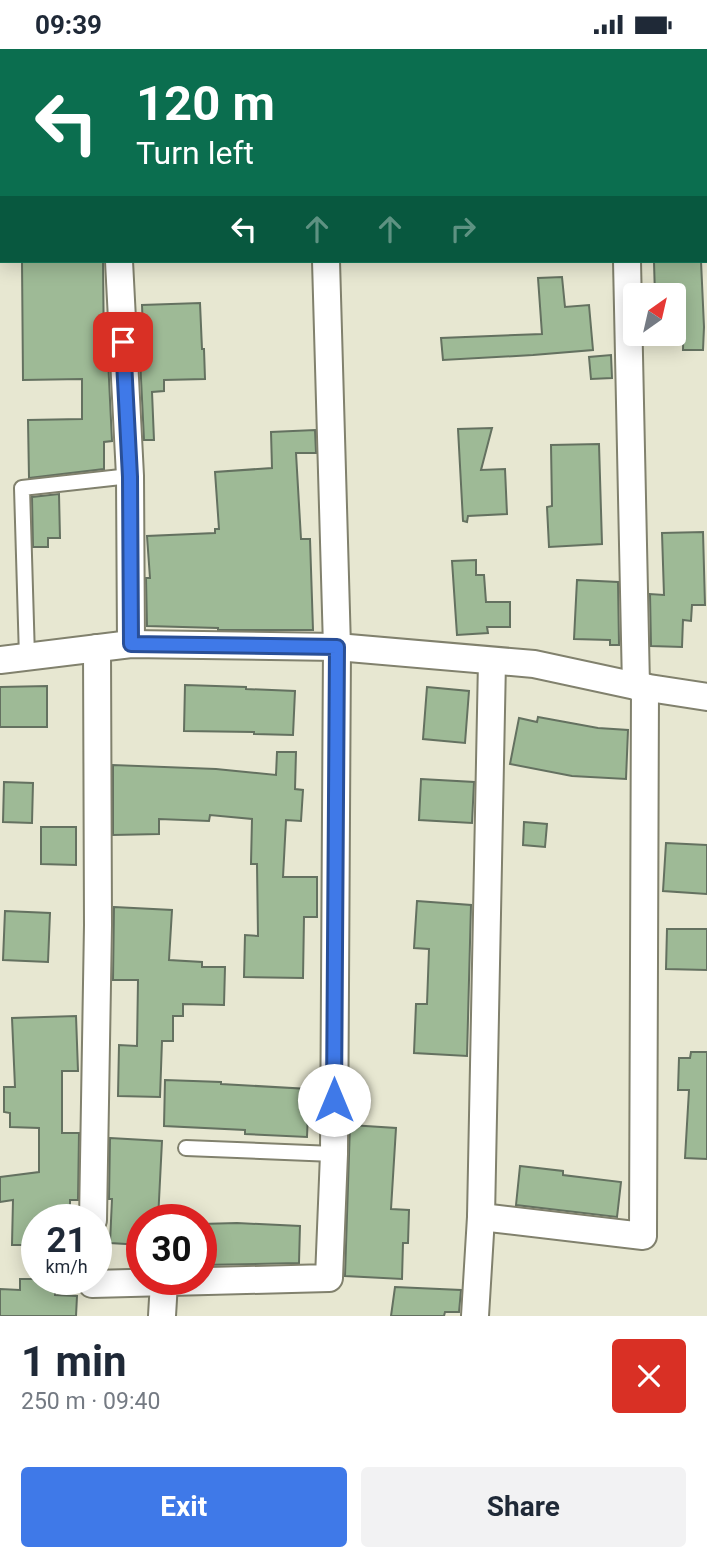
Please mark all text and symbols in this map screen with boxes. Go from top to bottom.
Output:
text: 09:39 [35,10,102,40]
text: 120 m [136,75,275,132]
icon: left [21,77,112,168]
text: Turn left [136,134,254,172]
icon: left [225,210,263,248]
icon: ahead [298,210,336,248]
icon: ahead [371,210,409,248]
icon: right [444,210,482,248]
north arrow [623,283,686,347]
map controls [623,283,686,346]
pin [93,312,153,372]
icon: arrive [104,323,142,361]
position arrow [297,1063,371,1137]
speed limit sign: 30 [126,1204,217,1295]
text: 21 [46,1220,87,1261]
text: km/h [45,1256,88,1277]
text: 1 min [21,1337,127,1386]
button: close [612,1339,686,1413]
text: 250 m · 09:40 [21,1388,160,1415]
button: Exit [21,1467,347,1547]
button: Share [361,1467,686,1547]

